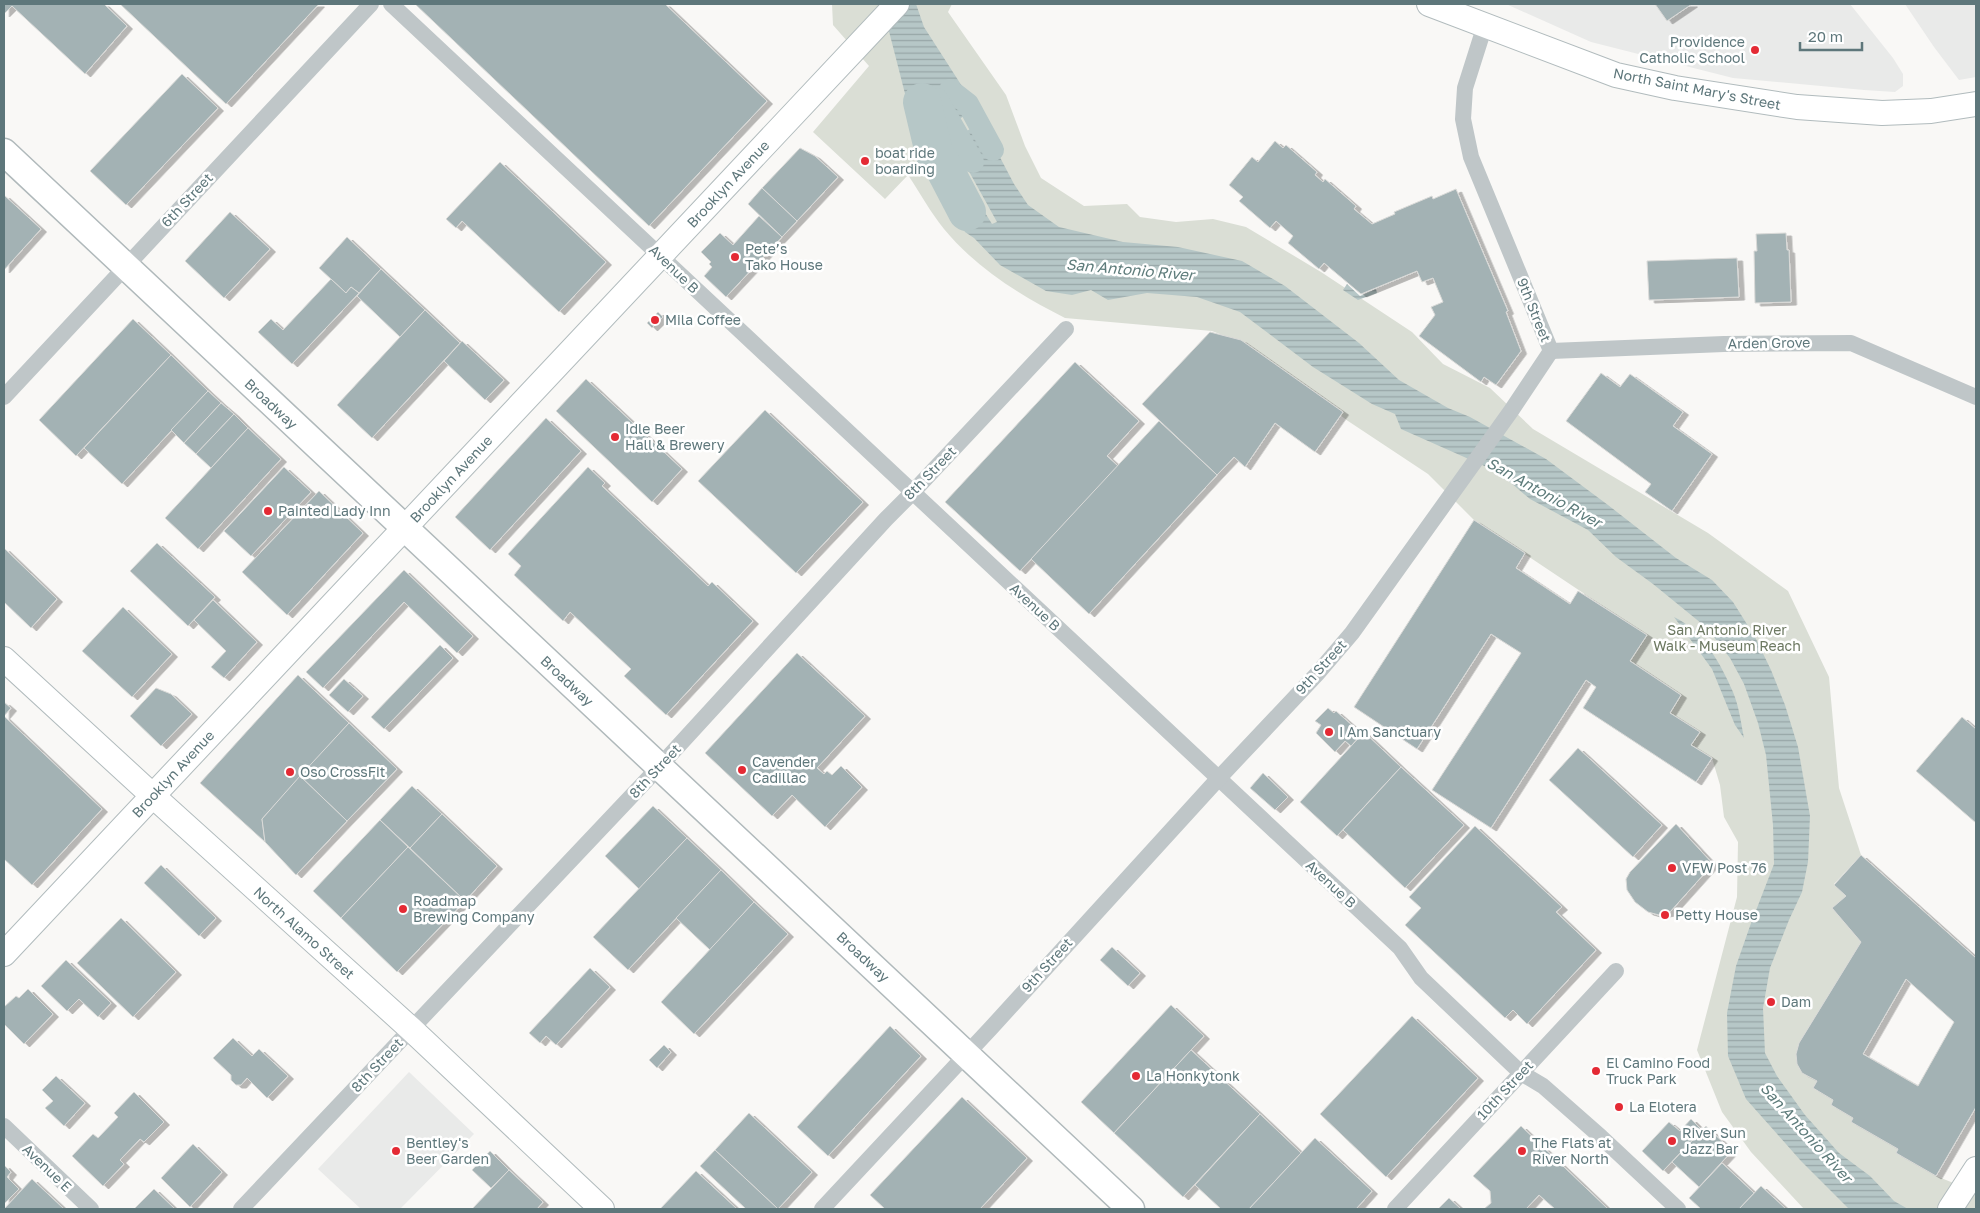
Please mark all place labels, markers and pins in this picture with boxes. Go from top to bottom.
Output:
place label: Providence Catholic School [1639,33,1745,66]
marker: Providence Catholic School [1749,44,1761,56]
place label: boat ride boarding [875,144,935,177]
marker: boat ride boarding [859,155,871,167]
place label: Pete’s Tako House [745,240,823,273]
marker: Pete’s Tako House [729,251,741,263]
place label: Mila Coffee [665,311,741,328]
marker: Mila Coffee [649,314,661,326]
place label: Idle Beer Hall & Brewery [625,420,725,453]
marker: Idle Beer Hall & Brewery [609,431,621,443]
place label: Painted Lady Inn [278,502,391,519]
marker: Painted Lady Inn [262,505,274,517]
place label: I Am Sanctuary [1339,723,1441,740]
marker: I Am Sanctuary [1323,726,1335,738]
place label: Cavender Cadillac [752,753,816,786]
place label: Oso CrossFit [300,763,385,780]
marker: Cavender Cadillac [736,764,748,776]
marker: Oso CrossFit [284,766,296,778]
place label: VFW Post 76 [1682,859,1767,876]
marker: VFW Post 76 [1666,862,1678,874]
place label: Roadmap Brewing Company [413,892,535,925]
marker: Roadmap Brewing Company [397,903,409,915]
place label: Petty House [1675,906,1758,923]
marker: Petty House [1659,909,1671,921]
place label: Dam [1781,993,1811,1010]
marker: Dam [1765,996,1777,1008]
place label: El Camino Food Truck Park [1606,1054,1710,1087]
marker: El Camino Food Truck Park [1590,1065,1602,1077]
place label: La Honkytonk [1146,1067,1240,1084]
marker: La Honkytonk [1130,1070,1142,1082]
place label: La Elotera [1629,1098,1697,1115]
marker: La Elotera [1613,1101,1625,1113]
place label: River Sun Jazz Bar [1682,1124,1746,1157]
place label: Bentley's Beer Garden [406,1134,489,1167]
place label: The Flats at River North [1532,1134,1611,1167]
marker: River Sun Jazz Bar [1666,1135,1678,1147]
marker: Bentley's Beer Garden [390,1145,402,1157]
marker: The Flats at River North [1516,1145,1528,1157]

